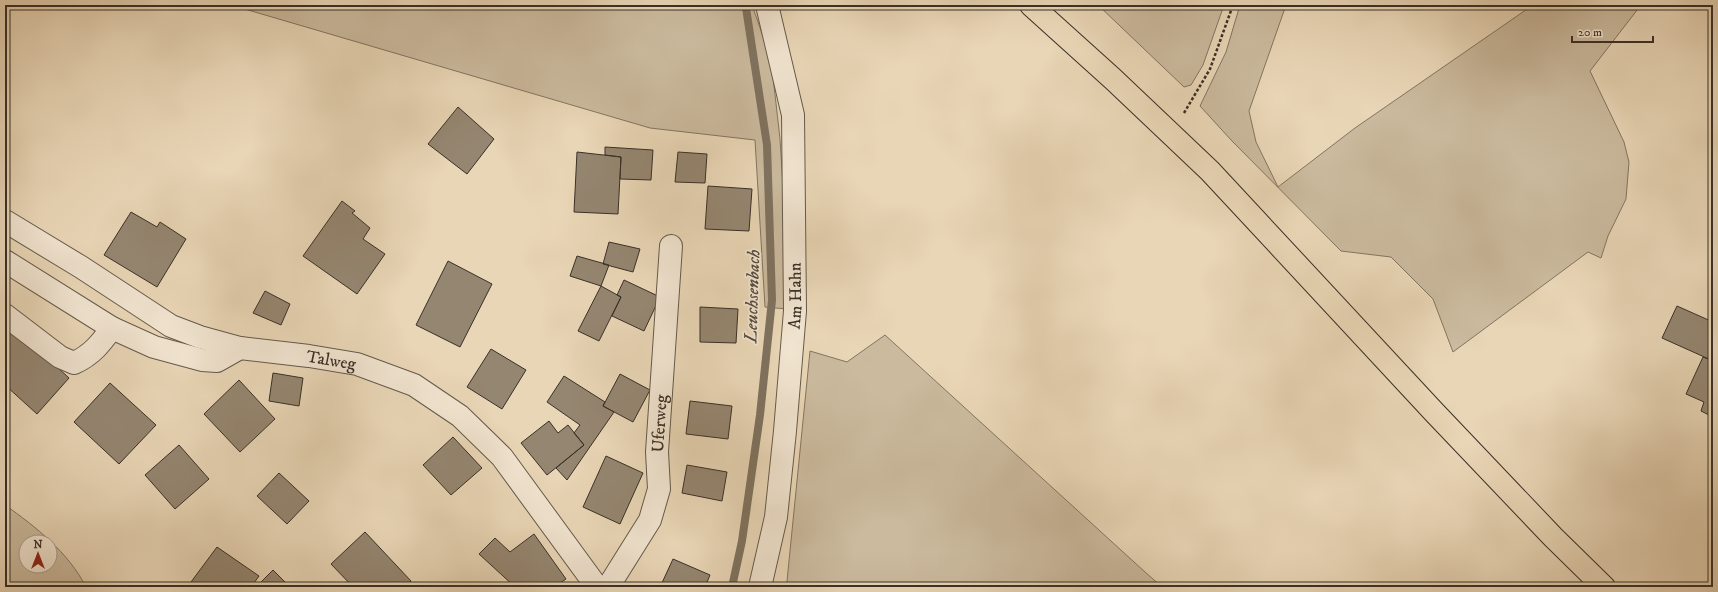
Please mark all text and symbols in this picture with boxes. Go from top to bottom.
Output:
scale bar [1572,18,1653,44]
text: 20 m [1578,25,1602,40]
water label: Leuchsenbach [740,249,766,344]
street label: Am Hahn [784,262,807,330]
street label: Talweg [305,346,358,376]
street label: Uferweg [647,393,673,453]
north arrow [18,534,58,574]
text: N [33,538,43,552]

